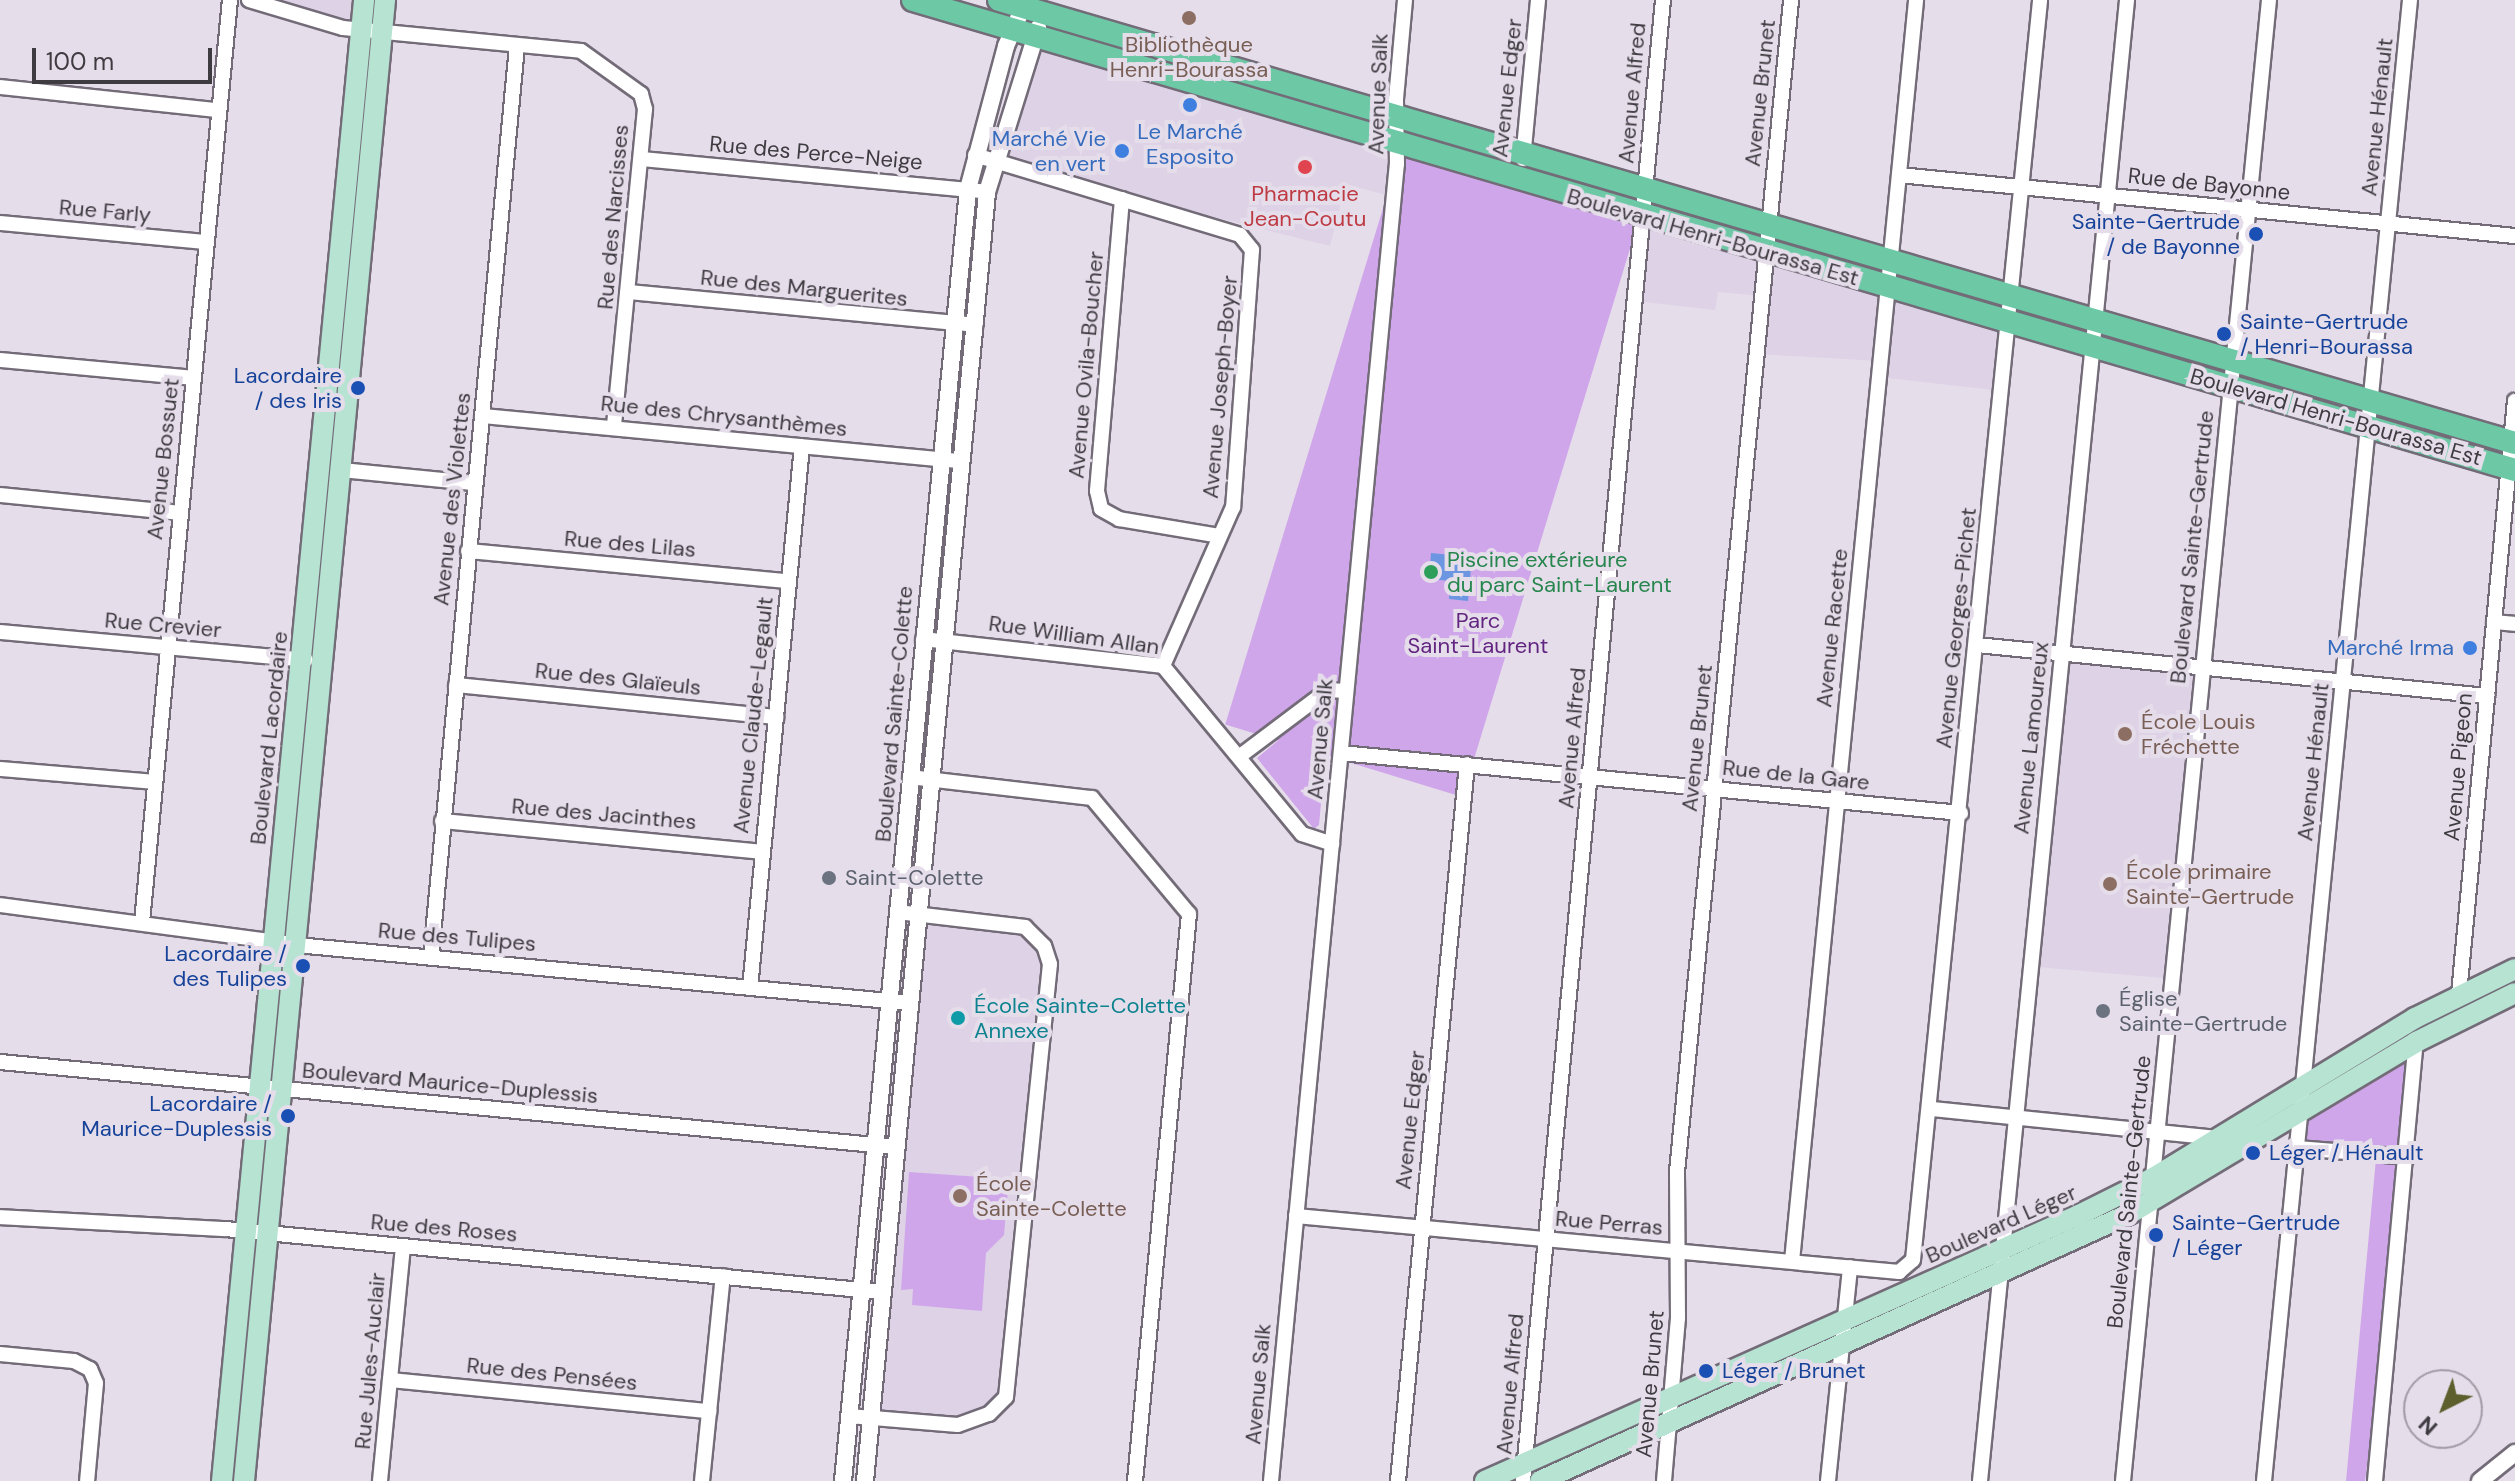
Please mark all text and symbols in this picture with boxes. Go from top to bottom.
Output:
marker: Bibliothèque Henri-Bourassa [1180,9,1198,27]
street label: Avenue Edger [1487,17,1527,159]
street label: Avenue Brunet [1739,18,1781,168]
street label: Avenue Alfred [1613,21,1651,165]
place label: Bibliothèque Henri-Bourassa [1110,31,1268,82]
scale bar [36,32,216,82]
street label: Avenue Salk [1363,33,1393,155]
street label: Avenue Hénault [2356,37,2398,197]
text: 100 m [46,46,114,77]
marker: Le Marché Esposito [1181,96,1199,114]
place label: Le Marché Esposito [1137,118,1243,170]
street label: Rue des Narcisses [592,123,634,311]
place label: Marché Vie en vert [992,125,1106,176]
street label: Rue des Perce-Neige [708,131,924,175]
marker: Marché Vie en vert [1113,142,1131,160]
marker: Pharmacie Jean-Coutu [1296,158,1314,176]
street label: Rue de Bayonne [2127,162,2291,206]
place label: Pharmacie Jean-Coutu [1244,180,1366,232]
street label: Boulevard Henri-Bourassa Est [1564,183,1862,291]
street label: Rue Farly [58,194,152,228]
place label: Sainte-Gertrude / de Bayonne [2072,208,2240,260]
marker: Sainte-Gertrude / de Bayonne [2247,225,2265,243]
street label: Avenue Ovila-Boucher [1063,250,1109,480]
street label: Rue des Marguerites [699,264,909,312]
street label: Avenue Joseph-Boyer [1197,274,1243,500]
place label: Sainte-Gertrude / Henri-Bourassa [2240,308,2413,360]
marker: Sainte-Gertrude / Henri-Bourassa [2215,325,2233,343]
place label: Lacordaire / des Iris [234,362,342,414]
street label: Boulevard Henri-Bourassa Est [2187,363,2485,471]
street label: Avenue Bossuet [141,377,185,541]
marker: Lacordaire / des Iris [349,379,367,397]
street label: Rue des Chrysanthèmes [599,390,849,442]
street label: Avenue des Violettes [428,391,476,607]
street label: Boulevard Sainte-Gertrude [2165,409,2219,685]
street label: Avenue Georges-Pichet [1930,506,1982,750]
street label: Rue des Lilas [563,525,697,563]
place label: Piscine extérieure du parc Saint-Laurent [1447,546,1672,598]
street label: Avenue Racette [1811,547,1853,709]
marker: Piscine extérieure du parc Saint-Laurent [1422,563,1440,581]
street label: Boulevard Sainte-Colette [870,585,918,843]
street label: Avenue Claude-Legault [727,595,779,835]
street label: Rue Crevier [104,607,222,643]
park label: Parc Saint-Laurent [1408,607,1548,658]
street label: Rue William Allan [987,610,1161,660]
street label: Boulevard Lacordaire [245,630,293,846]
place label: Marché Irma [2327,635,2454,661]
marker: Marché Irma [2461,639,2479,657]
street label: Avenue Lamoureux [2008,641,2054,835]
street label: Rue des Glaïeuls [534,657,702,701]
street label: Avenue Brunet [1676,663,1718,813]
street label: Avenue Alfred [1553,666,1591,810]
street label: Avenue Salk [1302,677,1338,801]
street label: Avenue Hénault [2292,682,2334,842]
street label: Avenue Pigeon [2438,692,2478,842]
place label: École Louis Fréchette [2141,708,2255,760]
marker: École Louis Fréchette [2116,725,2134,743]
street label: Rue de la Gare [1721,754,1871,796]
street label: Rue des Jacinthes [510,793,698,835]
place label: École primaire Sainte-Gertrude [2126,858,2294,910]
place label: Saint-Colette [845,865,983,891]
marker: Saint-Colette [820,869,838,887]
marker: École primaire Sainte-Gertrude [2101,875,2119,893]
street label: Rue des Tulipes [377,917,537,957]
place label: Lacordaire / des Tulipes [164,940,287,992]
marker: Lacordaire / des Tulipes [294,957,312,975]
place label: Église Sainte-Gertrude [2119,985,2287,1036]
place label: École Sainte-Colette Annexe [974,992,1186,1044]
marker: Église Sainte-Gertrude [2094,1002,2112,1020]
marker: École Sainte-Colette Annexe [949,1009,967,1027]
street label: Avenue Edger [1390,1049,1430,1191]
street label: Boulevard Sainte-Gertrude [2102,1054,2156,1330]
street label: Boulevard Maurice-Duplessis [301,1057,599,1109]
place label: Lacordaire / Maurice-Duplessis [81,1090,272,1142]
marker: Lacordaire / Maurice-Duplessis [279,1107,297,1125]
place label: Léger / Hénault [2269,1140,2424,1166]
marker: Léger / Hénault [2244,1144,2262,1162]
place label: École Sainte-Colette [976,1170,1127,1222]
street label: Boulevard Léger [1921,1179,2081,1269]
marker: École Sainte-Colette [951,1187,969,1205]
street label: Rue Perras [1554,1205,1664,1241]
street label: Rue des Roses [370,1208,518,1248]
place label: Sainte-Gertrude / Léger [2172,1209,2340,1260]
marker: Sainte-Gertrude / Léger [2147,1226,2165,1244]
street label: Rue Jules-Auclair [349,1272,391,1450]
street label: Avenue Brunet [1630,1309,1670,1459]
street label: Avenue Alfred [1491,1312,1529,1456]
street label: Avenue Salk [1240,1322,1276,1446]
street label: Rue des Pensées [465,1352,639,1396]
place label: Léger / Brunet [1722,1358,1866,1384]
marker: Léger / Brunet [1697,1362,1715,1380]
north arrow [2403,1369,2483,1449]
text: N [2412,1410,2444,1442]

